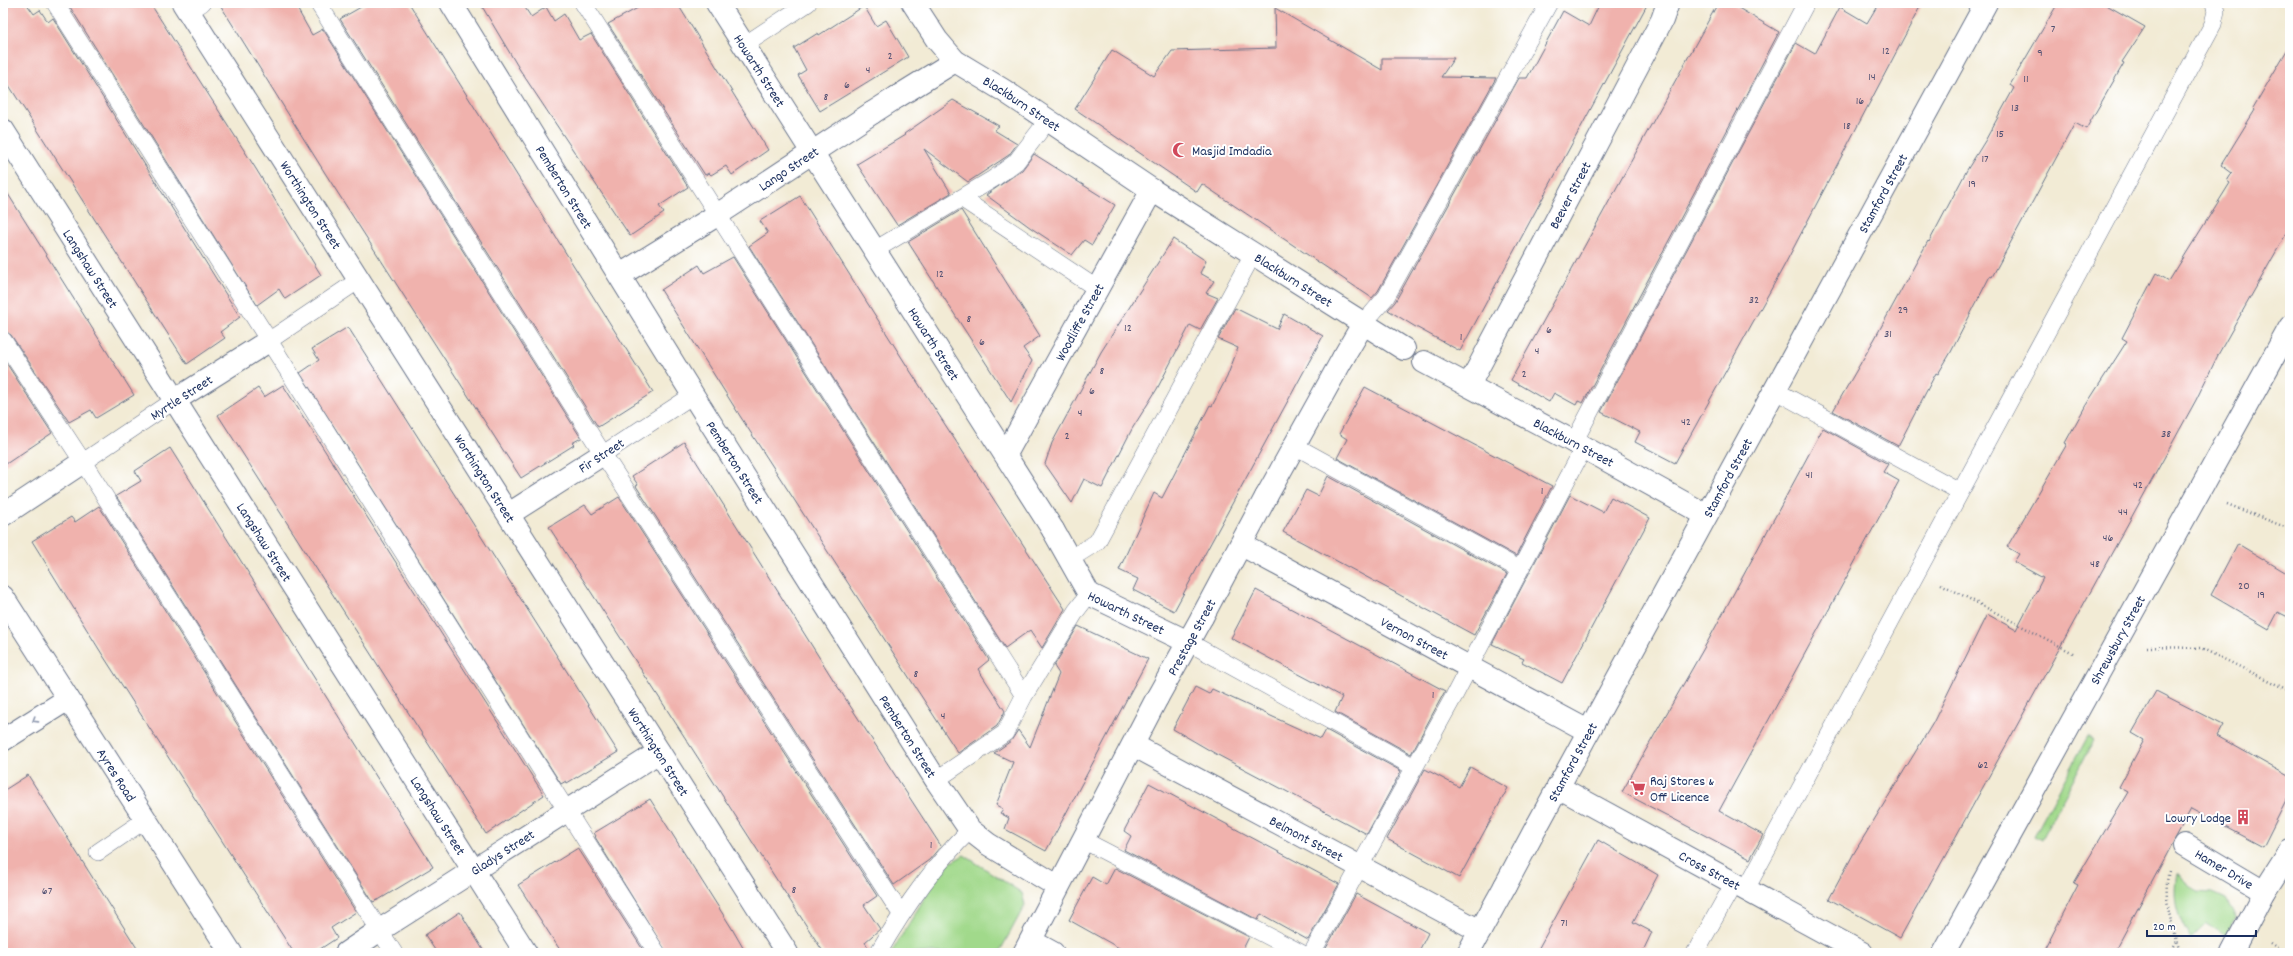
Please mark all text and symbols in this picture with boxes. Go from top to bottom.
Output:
house number: 7 [2051,21,2056,38]
street label: Howarth Street [728,31,789,112]
house number: 12 [1882,43,1890,60]
house number: 9 [2037,45,2043,62]
house number: 2 [887,48,893,65]
house number: 4 [866,62,871,79]
house number: 14 [1868,69,1876,86]
house number: 11 [2023,71,2029,88]
street label: Blackburn Street [979,72,1064,138]
house number: 6 [844,77,850,94]
house number: 8 [824,89,829,106]
house number: 16 [1856,93,1864,110]
house number: 13 [2011,100,2019,117]
house number: 18 [1843,118,1851,135]
house number: 15 [1996,126,2004,143]
mosque icon: Masjid Imdadia [1171,141,1189,159]
street label: Pemberton Street [529,142,596,233]
place label: Masjid Imdadia [1192,142,1272,162]
street label: Lango Street [755,143,824,197]
street label: Stamford Street [1854,151,1914,237]
house number: 17 [1981,151,1989,168]
street label: Worthington Street [274,158,345,254]
street label: Beever Street [1545,159,1597,233]
house number: 19 [1968,176,1976,193]
street label: Langshaw Street [57,226,122,313]
street label: Blackburn Street [1250,249,1336,313]
house number: 12 [936,266,944,283]
street label: Woodliffe Street [1051,280,1110,365]
house number: 32 [1749,292,1759,309]
house number: 29 [1898,302,1908,319]
street label: Howarth Street [902,304,963,385]
house number: 8 [967,311,972,328]
house number: 12 [1124,320,1132,337]
house number: 6 [1546,322,1552,339]
house number: 31 [1884,326,1892,343]
house number: 1 [1460,329,1462,346]
house number: 6 [979,334,985,351]
house number: 4 [1535,343,1540,360]
house number: 8 [1100,363,1105,380]
house number: 2 [1521,366,1527,383]
street label: Myrtle Street [147,371,217,426]
house number: 6 [1089,383,1095,400]
house number: 4 [1078,405,1083,422]
street label: Blackburn Street [1529,414,1617,473]
house number: 42 [1681,414,1691,431]
street label: Pemberton Street [700,418,767,509]
house number: 38 [2161,426,2171,443]
house number: 2 [1064,428,1070,445]
street label: Worthington Street [448,431,519,527]
street label: Fir Street [575,434,629,479]
street label: Stamford Street [1699,435,1759,522]
house number: 41 [1805,467,1813,484]
house number: 42 [2133,477,2143,494]
house number: 1 [1541,483,1543,500]
street label: Langshaw Street [230,500,296,586]
house number: 44 [2118,504,2128,521]
house number: 46 [2103,530,2114,547]
house number: 48 [2090,556,2100,573]
house number: 20 [2238,578,2250,595]
street label: Howarth Street [1084,587,1167,641]
house number: 19 [2257,587,2265,604]
street label: Shrewsbury Street [2086,592,2152,689]
street label: Prestage Street [1163,596,1222,680]
street label: Vernon Street [1376,613,1451,666]
house number: 8 [914,666,919,683]
house number: 1 [1432,687,1434,704]
street label: Pemberton Street [873,692,940,783]
street label: Worthington Street [622,704,693,801]
house number: 4 [941,708,946,725]
one-way arrow [32,715,39,722]
street label: Stamford Street [1544,720,1604,806]
street label: Ayres Road [90,745,140,806]
house number: 62 [1977,757,1989,774]
place label: Raj Stores & Off Licence [1650,772,1714,808]
street label: Langshaw Street [404,773,469,860]
supermarket icon: Raj Stores & Off Licence [1629,779,1647,797]
building icon: Lowry Lodge [2234,808,2252,826]
place label: Lowry Lodge [2165,809,2231,829]
street label: Belmont Street [1265,812,1346,868]
street label: Gladys Street [467,826,539,882]
house number: 1 [930,837,932,854]
street label: Hamer Drive [2190,845,2257,895]
street label: Cross Street [1674,847,1743,897]
house number: 8 [792,882,797,899]
house number: 67 [42,883,53,900]
scale bar [2147,912,2256,938]
house number: 71 [1560,915,1568,932]
text: 20 m [2153,919,2176,936]

